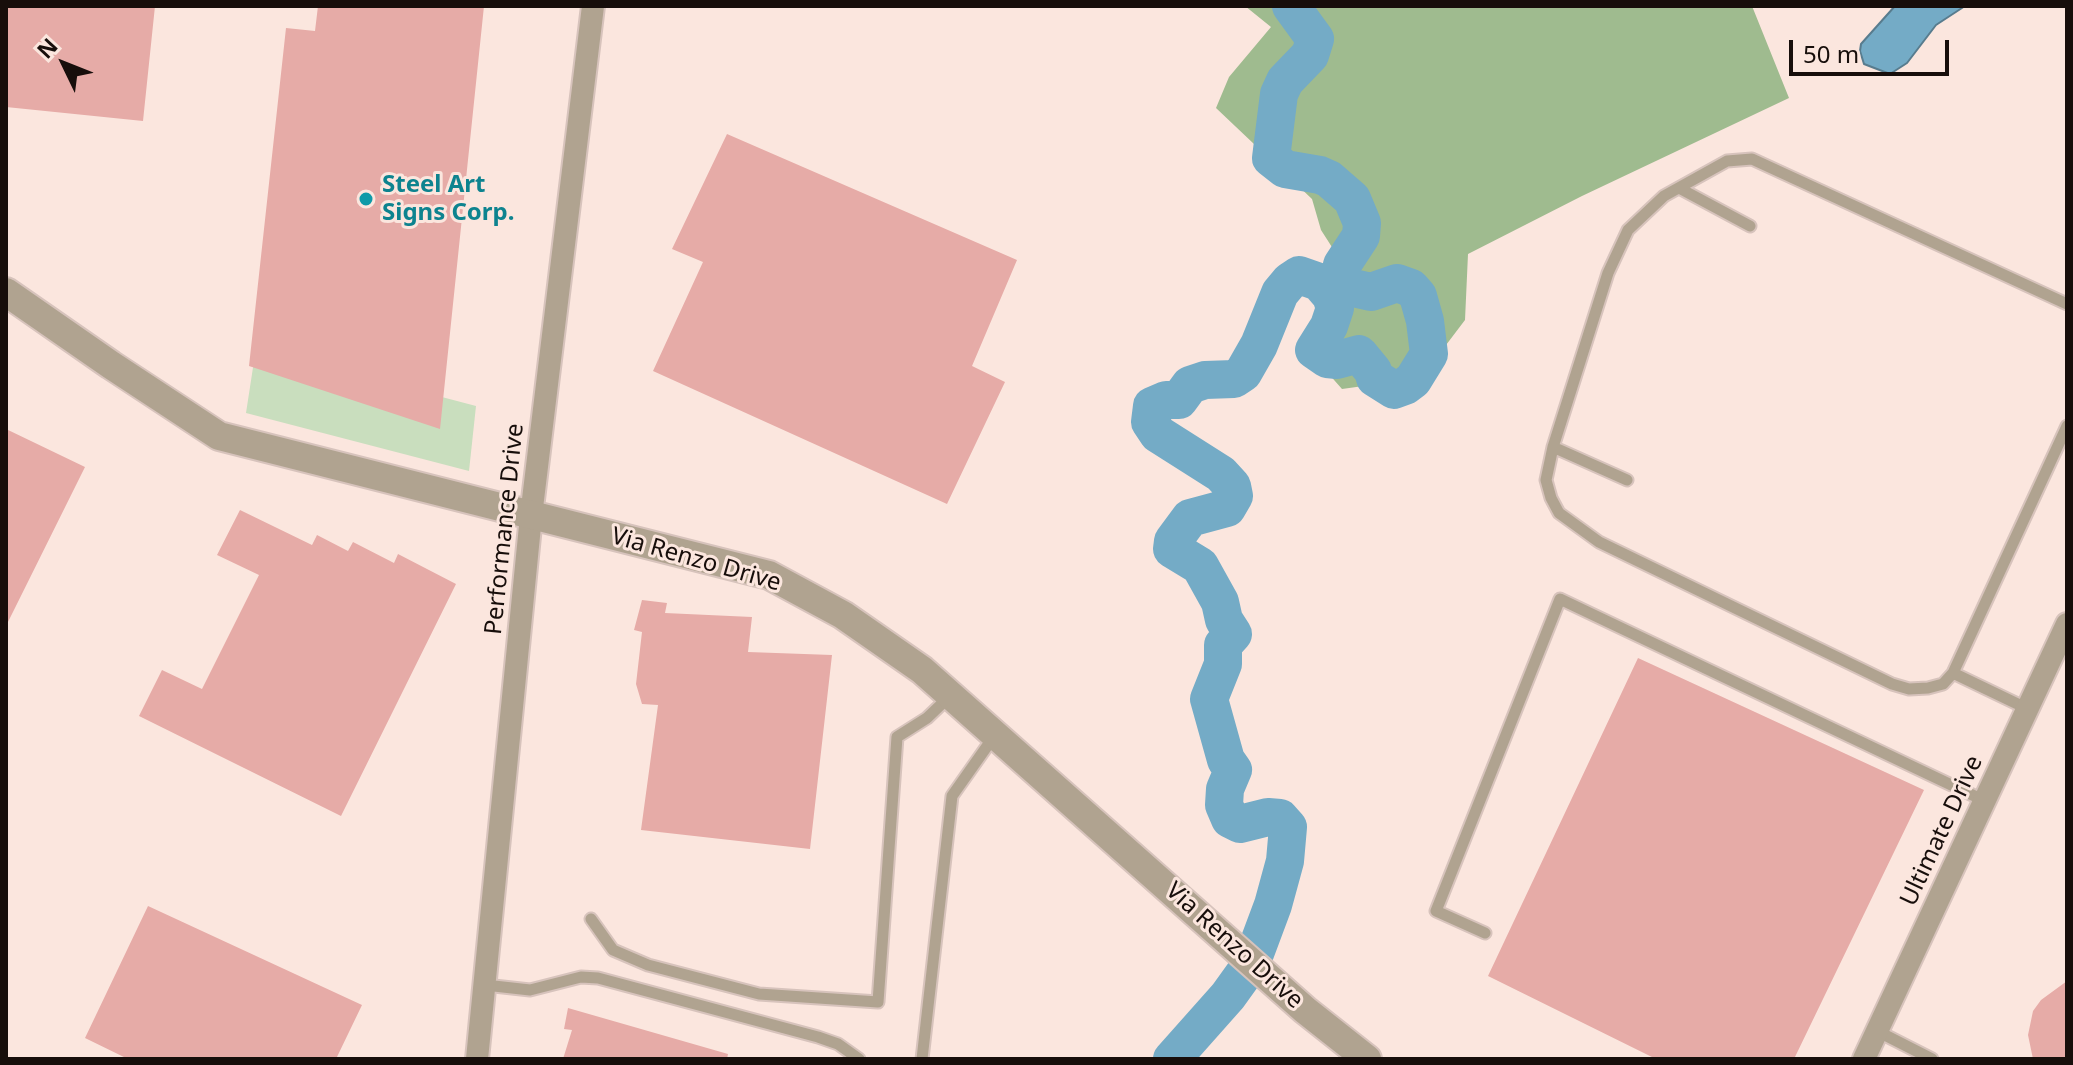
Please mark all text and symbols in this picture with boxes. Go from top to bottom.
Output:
north arrow [24,24,104,104]
scale bar [1793,24,1953,74]
text: N [29,31,64,64]
text: 50 m [1803,37,1859,70]
place label: Steel Art Signs Corp. [382,171,515,227]
marker: Steel Art Signs Corp. [357,190,375,208]
street label: Performance Drive [480,422,530,636]
street label: Via Renzo Drive [608,522,784,598]
street label: Ultimate Drive [1895,751,1989,911]
street label: Via Renzo Drive [1159,877,1309,1015]

